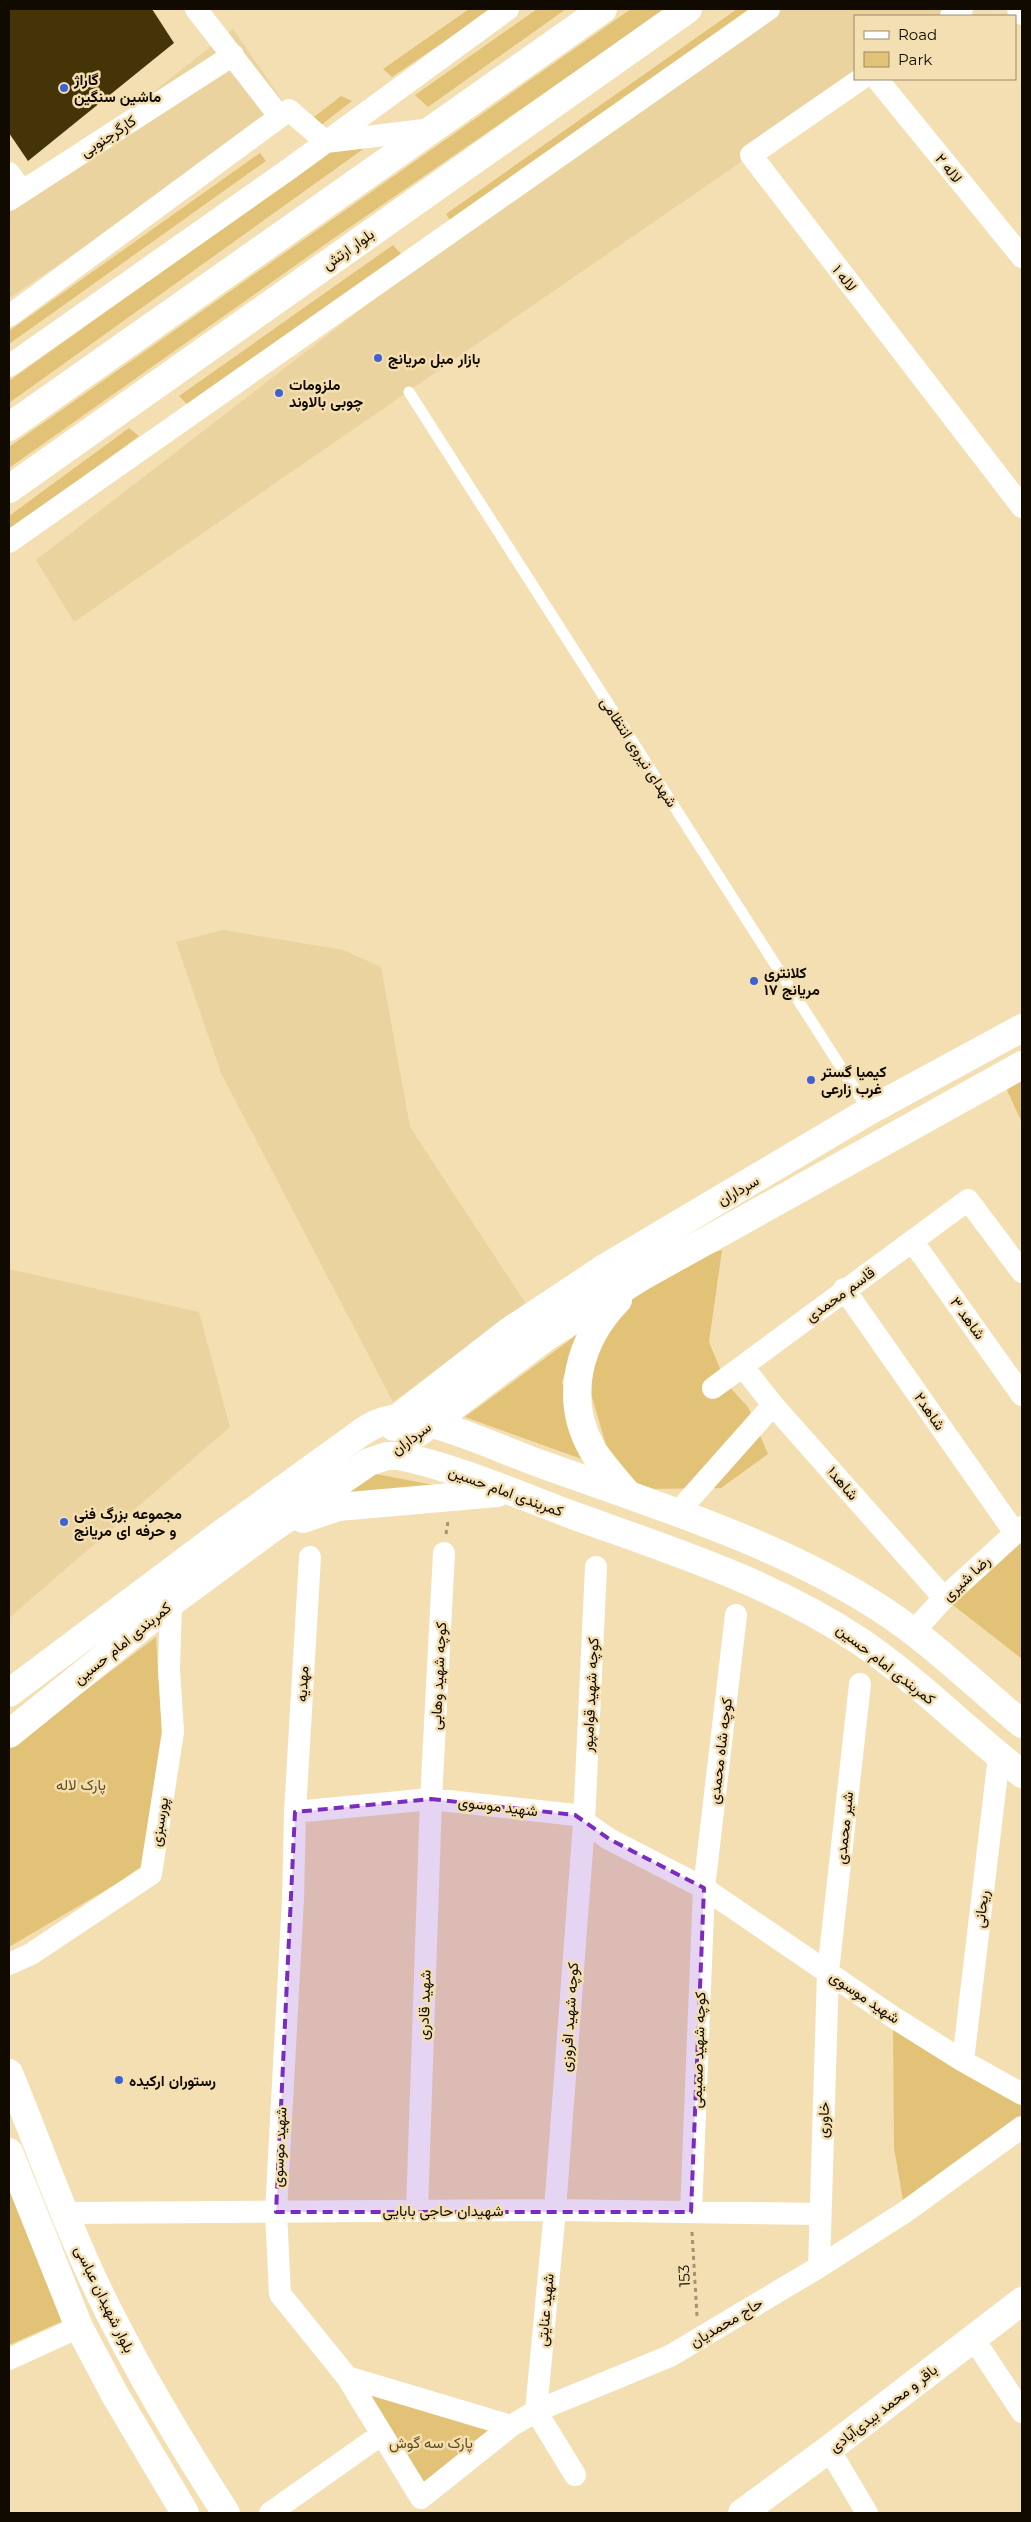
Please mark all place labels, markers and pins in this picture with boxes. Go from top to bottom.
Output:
place label: گاراژ ماشین سنگین [73,70,161,106]
marker: گاراژ ماشین سنگین [58,82,70,94]
place label: بازار مبل مریانج [388,349,480,369]
marker: بازار مبل مریانج [372,352,384,364]
place label: ملزومات چوبی بالاوند [289,375,363,412]
marker: ملزومات چوبی بالاوند [273,387,285,399]
place label: کلانتری ۱۷ مریانج [764,963,820,1000]
marker: کلانتری ۱۷ مریانج [748,975,760,987]
place label: کیمیا گستر غرب زارعی [820,1062,887,1098]
marker: کیمیا گستر غرب زارعی [805,1074,817,1086]
place label: مجموعه بزرگ فنی و حرفه ای مریانج [74,1504,182,1541]
marker: مجموعه بزرگ فنی و حرفه ای مریانج [58,1516,70,1528]
place label: رستوران ارکیده [129,2071,216,2090]
marker: رستوران ارکیده [113,2074,125,2086]

